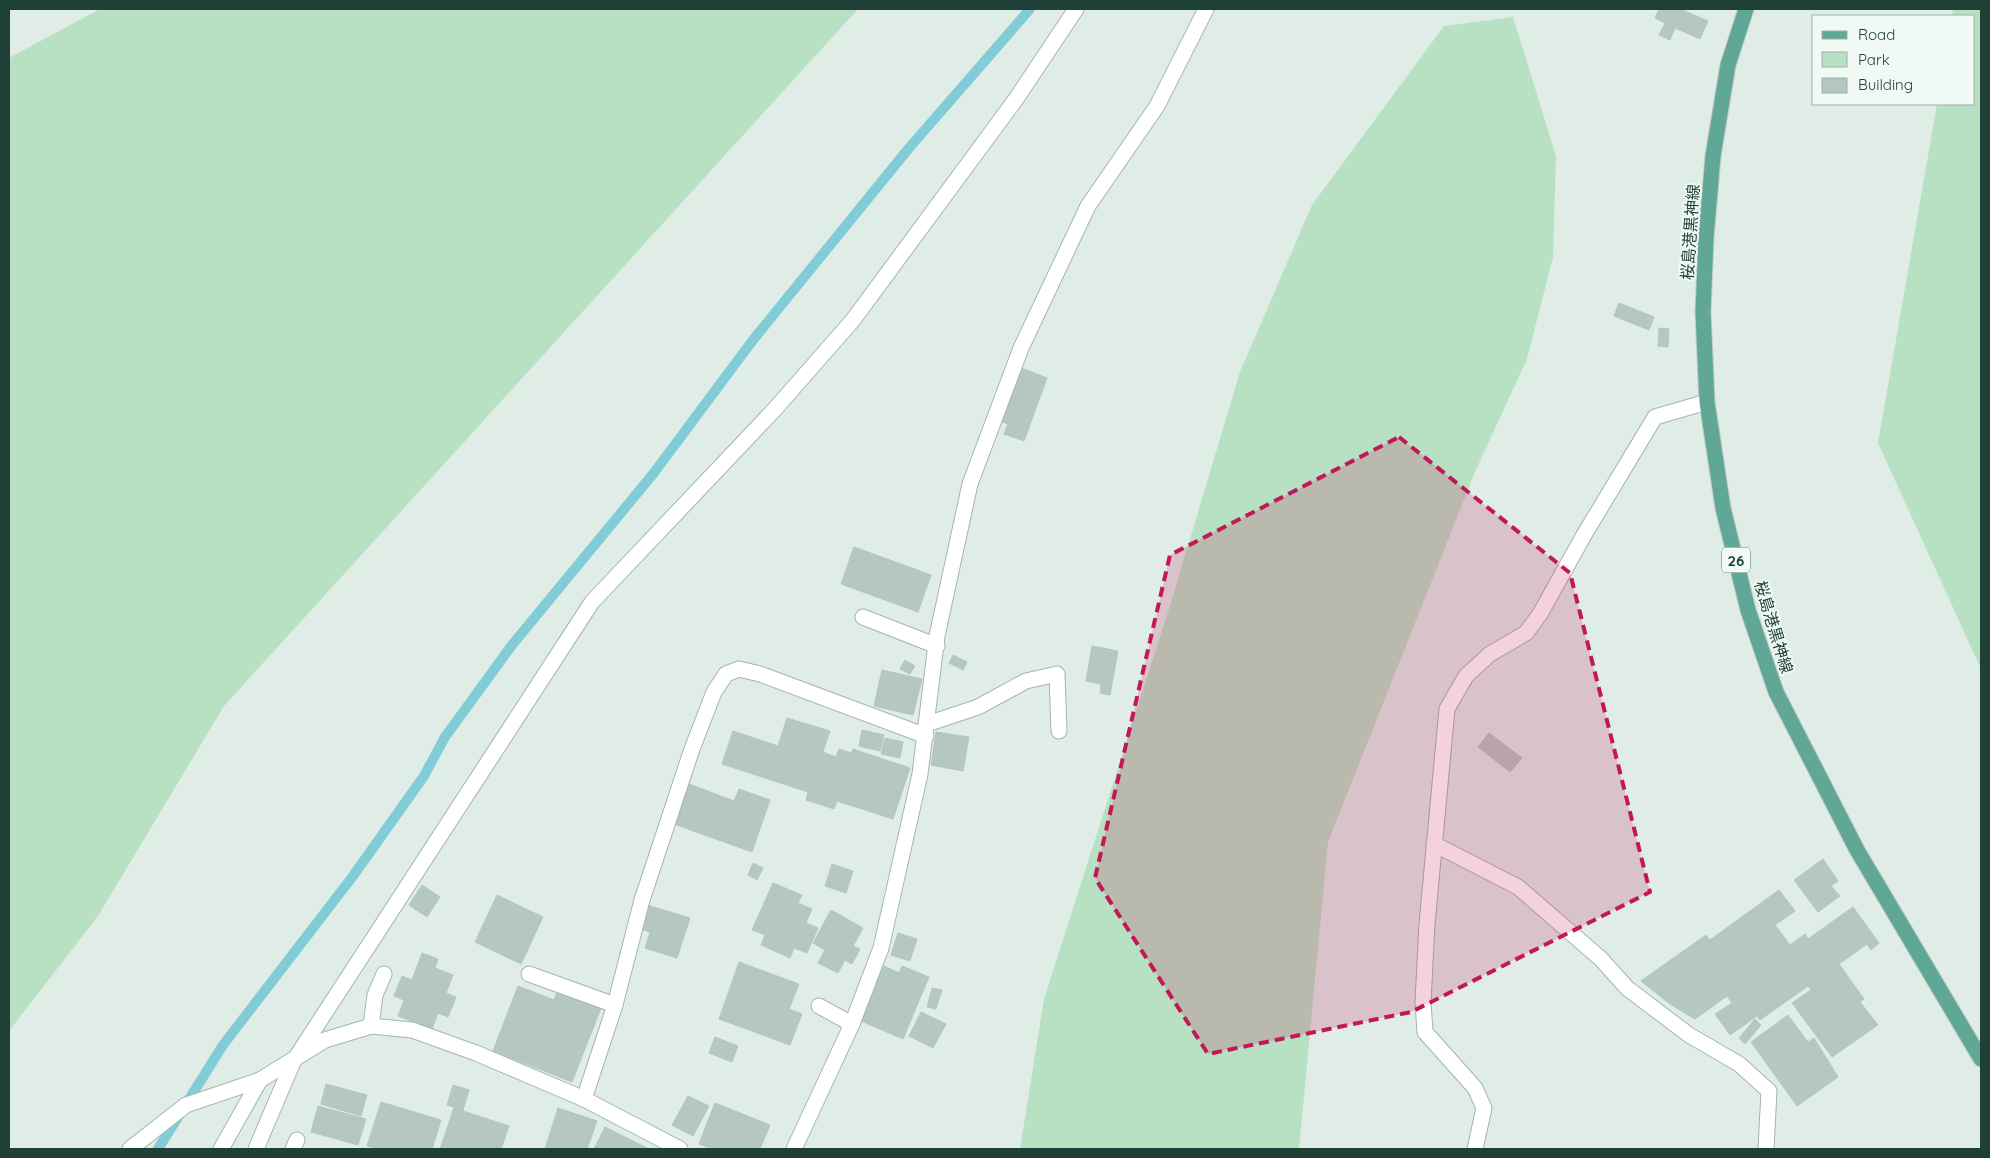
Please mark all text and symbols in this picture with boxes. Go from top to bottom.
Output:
legend [1812,15,1975,105]
text: Road [1858,25,1895,44]
text: Park [1858,50,1890,69]
text: Building [1858,75,1913,94]
street label: 桜島港黒神線 [1677,183,1703,281]
road number: 26 [1722,548,1750,572]
street label: 桜島港黒神線 [1750,578,1798,676]

